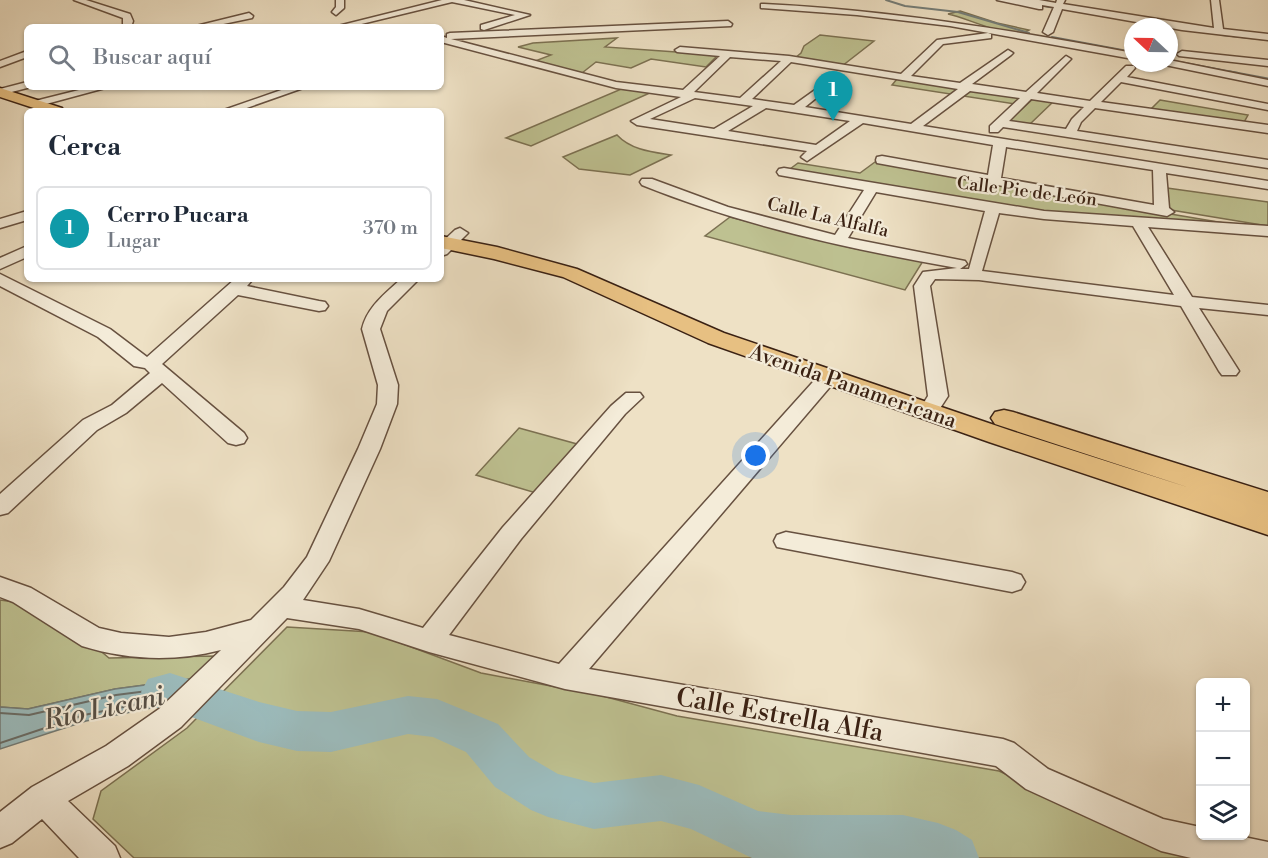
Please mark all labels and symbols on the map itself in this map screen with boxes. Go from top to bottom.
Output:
north arrow [1124,18,1178,72]
pin: 1 [814,72,852,121]
street label: Calle Pie de León [956,171,1099,212]
street label: Calle La Alfalfa [765,192,892,243]
street label: Avenida Panamericana [745,339,960,435]
your location [741,441,770,470]
water label: Río Licani [40,679,168,739]
street label: Calle Estrella Alfa [674,681,887,749]

